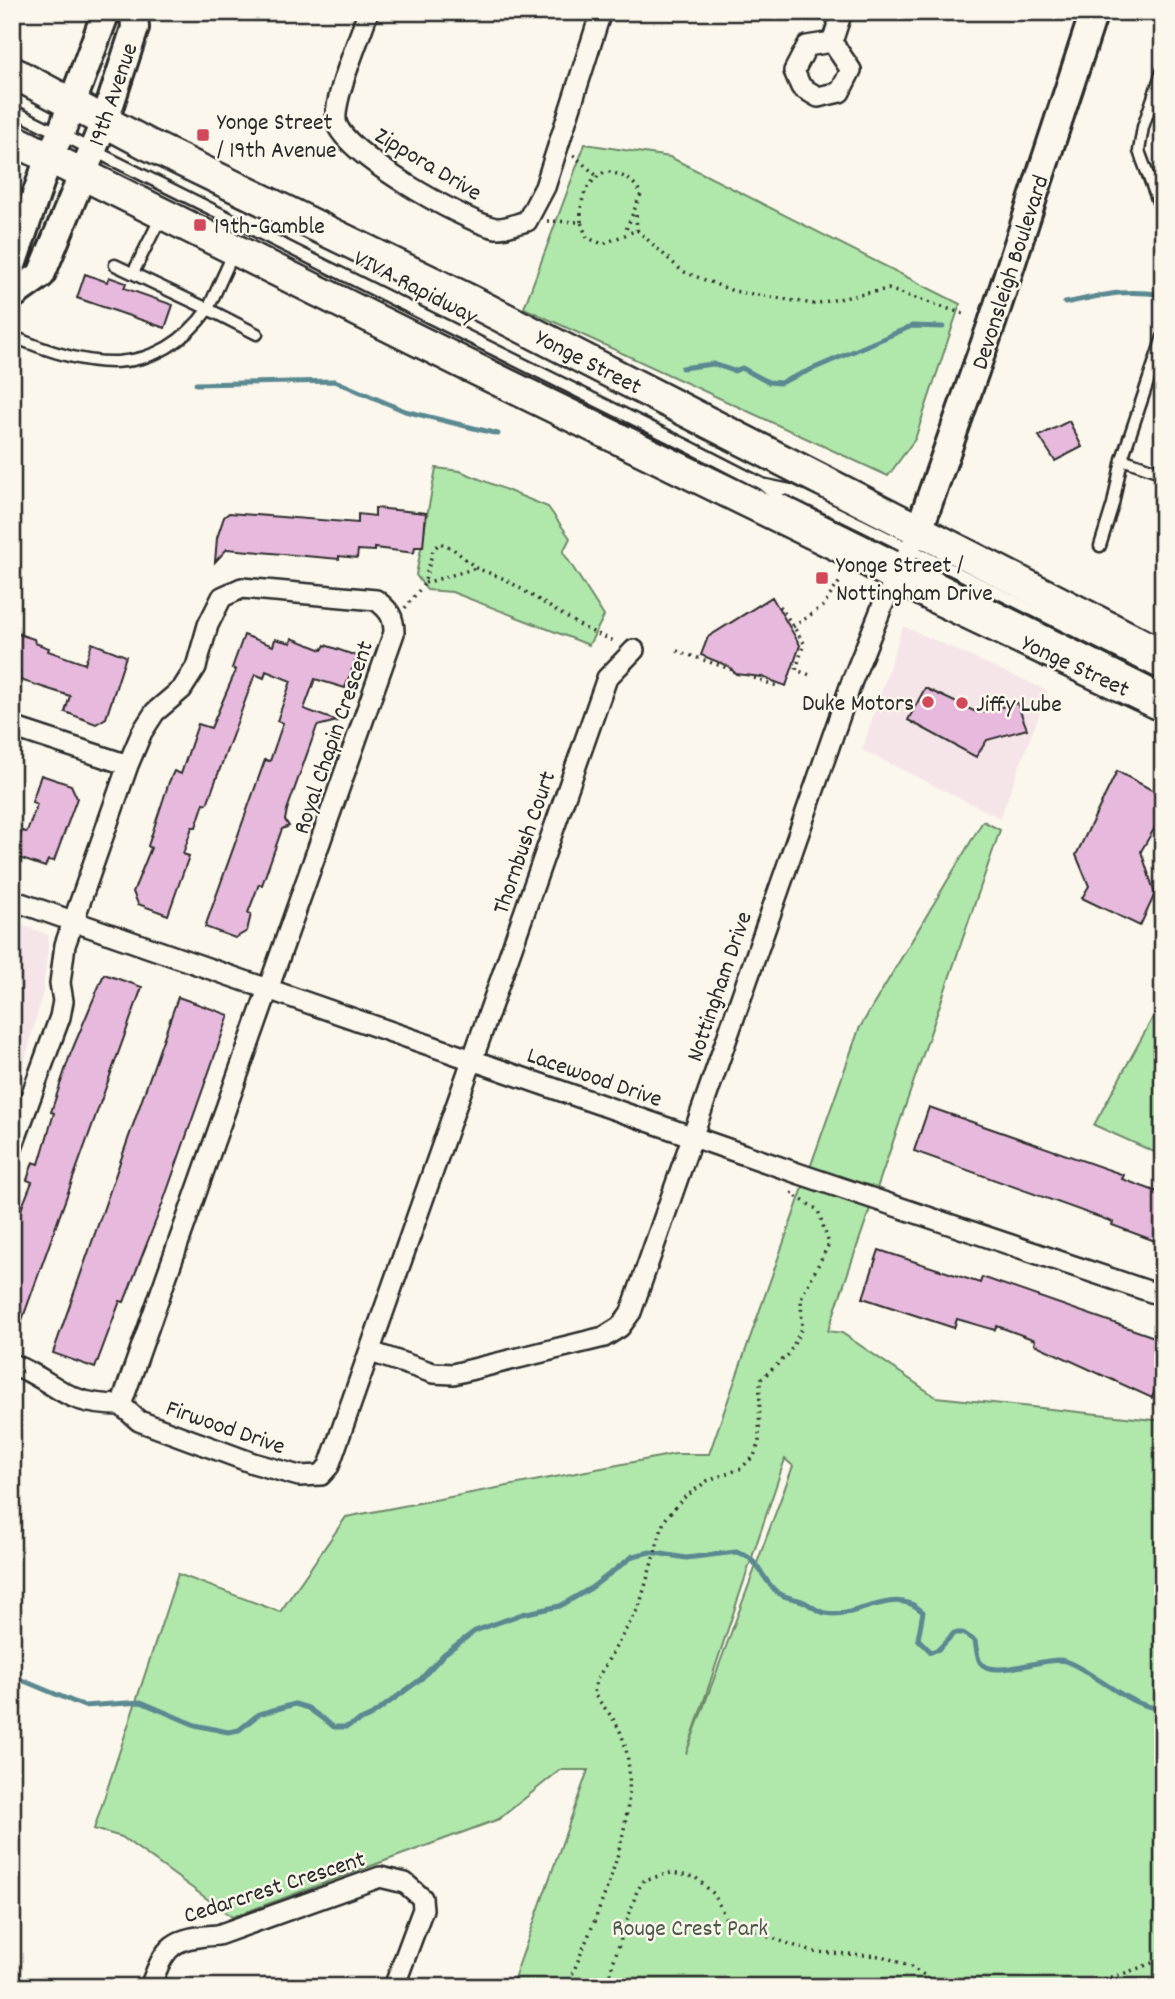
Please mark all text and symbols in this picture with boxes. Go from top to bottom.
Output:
street label: 19th Avenue [81,39,148,151]
place label: Yonge Street / 19th Avenue [217,107,337,169]
street label: Zippora Drive [367,120,488,211]
marker: Yonge Street / 19th Avenue [195,127,211,143]
street label: Devonsleigh Boulevard [964,171,1059,375]
place label: 19th-Gamble [214,211,325,245]
marker: 19th-Gamble [192,217,208,233]
street label: VIVA Rapidway [347,243,484,335]
street label: Yonge Street [528,322,647,405]
place label: Yonge Street / Nottingham Drive [836,550,993,612]
marker: Yonge Street / Nottingham Drive [814,570,830,586]
street label: Yonge Street [1015,628,1134,708]
street label: Royal Chapin Crescent [286,637,384,839]
place label: Duke Motors [802,688,914,722]
place label: Jiffy Lube [976,689,1062,723]
marker: Duke Motors [920,694,936,710]
marker: Jiffy Lube [954,695,970,711]
street label: Thornbush Court [485,767,566,919]
street label: Nottingham Drive [679,907,762,1067]
street label: Lacewood Drive [522,1040,666,1118]
street label: Firwood Drive [161,1393,289,1465]
street label: Cedarcrest Crescent [180,1843,370,1934]
park label: Rouge Crest Park [612,1913,768,1947]

